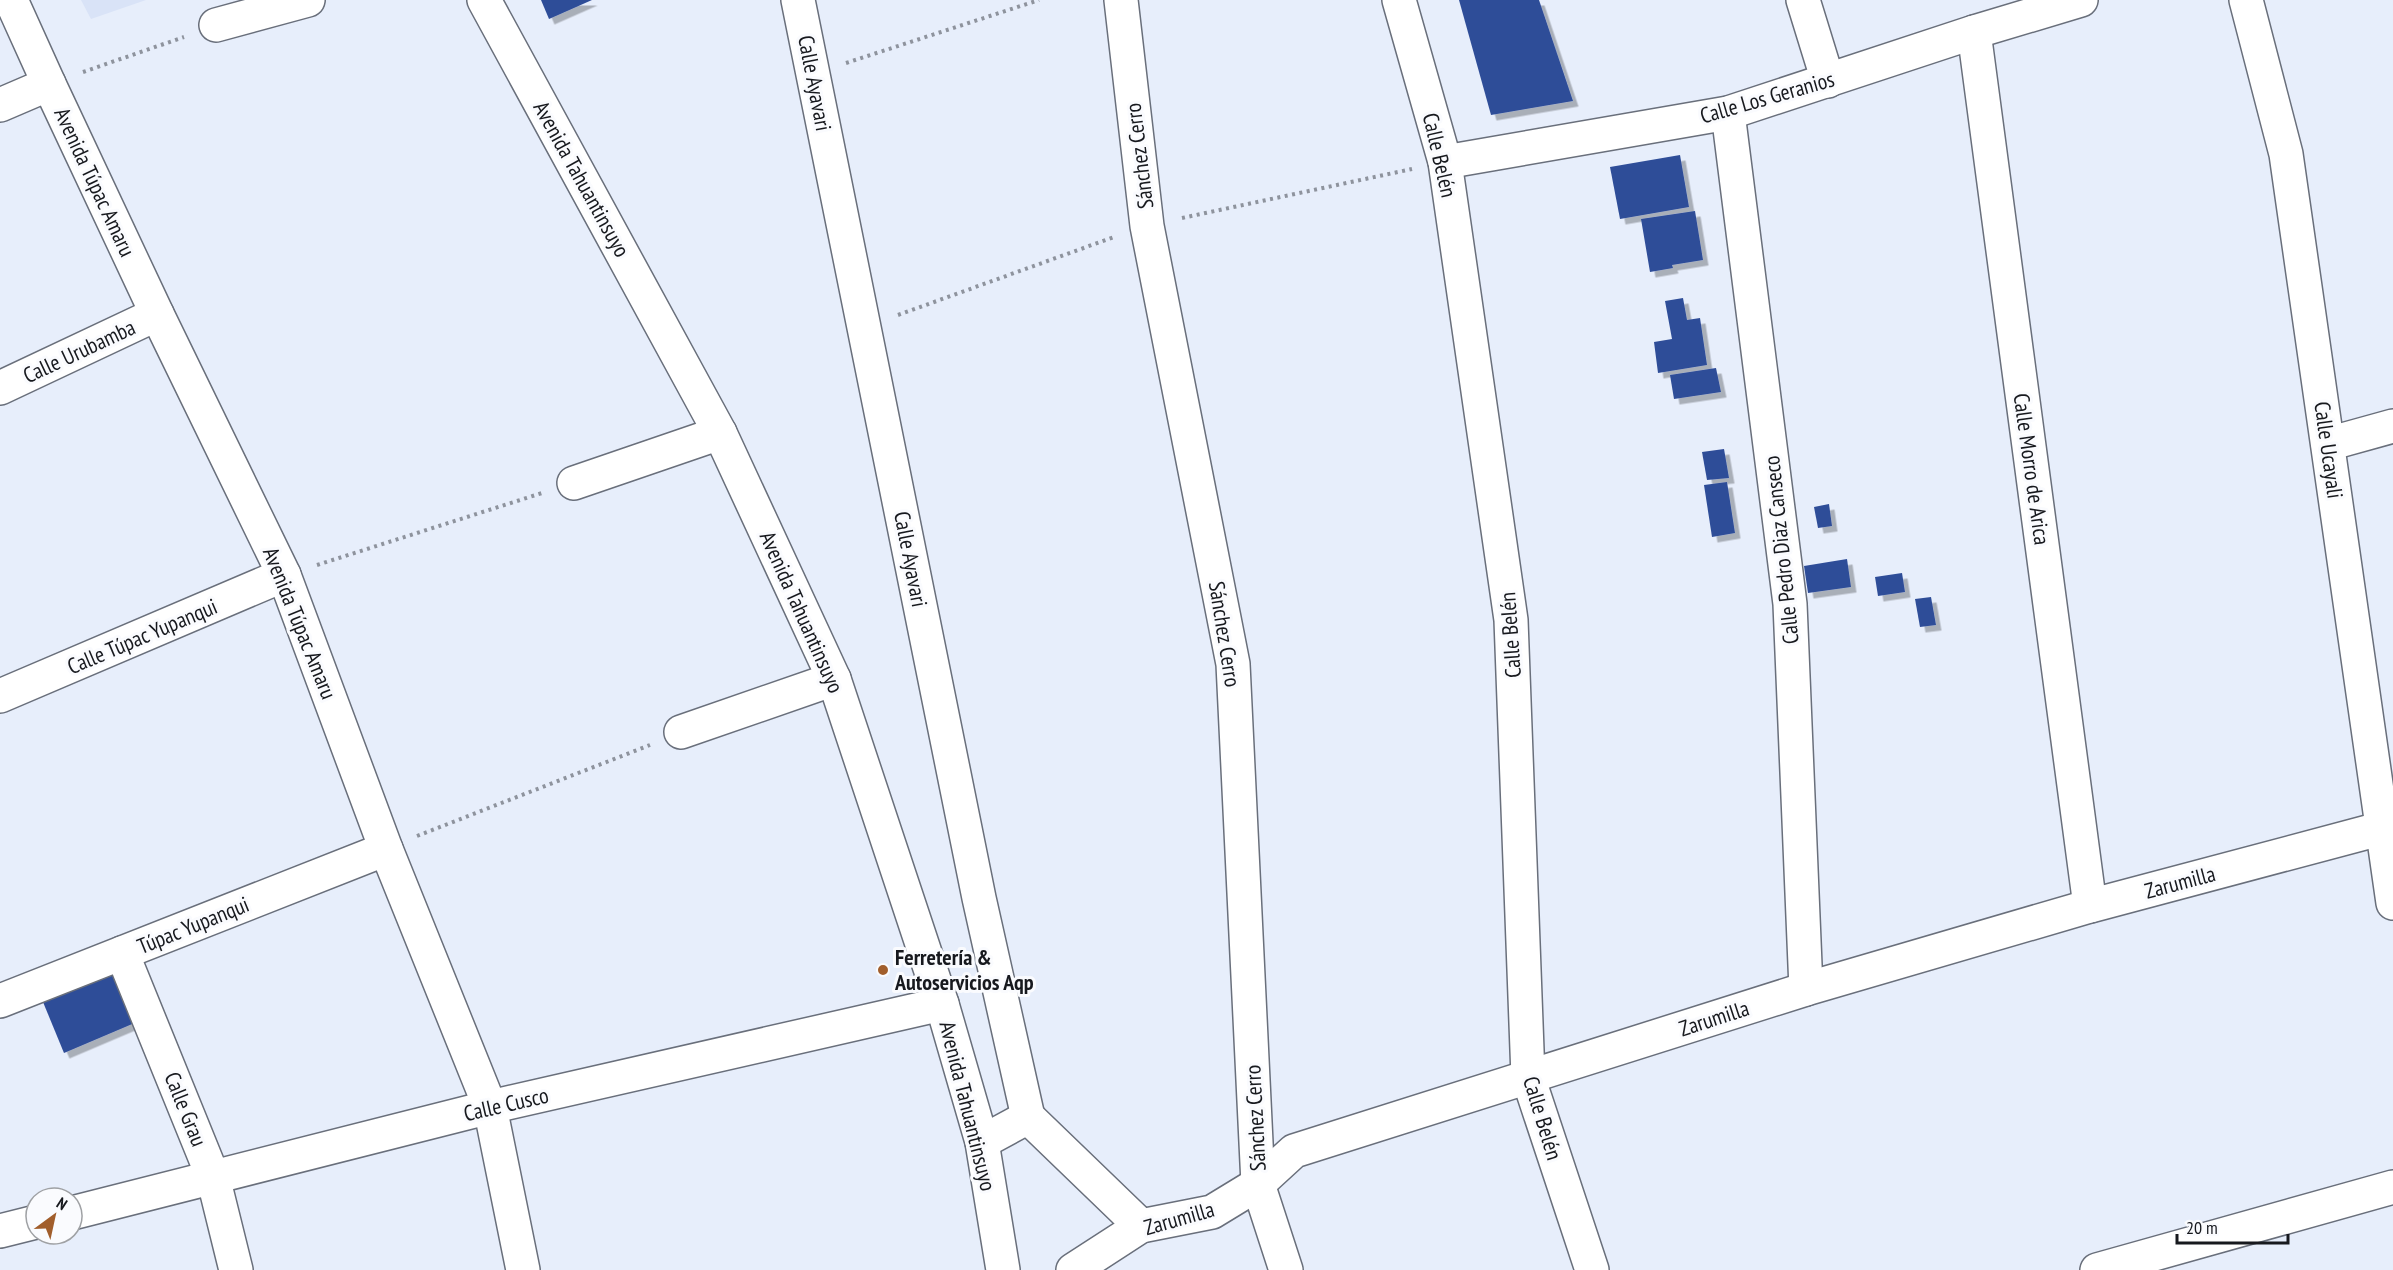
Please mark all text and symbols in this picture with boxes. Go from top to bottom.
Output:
street label: Calle Ayavari [792,33,838,133]
street label: Calle Los Geranios [1697,64,1837,130]
street label: Avenida Tahuantinsuyo [528,96,636,262]
street label: Sánchez Cerro [1119,101,1159,211]
street label: Avenida Túpac Amaru [48,103,142,261]
street label: Calle Belén [1417,110,1463,200]
street label: Calle Urubamba [18,313,140,389]
street label: Calle Morro de Arica [2007,391,2057,547]
street label: Calle Ucayali [2308,400,2350,500]
street label: Calle Pedro Diaz Canseco [1757,454,1805,646]
street label: Calle Ayavari [888,509,934,609]
street label: Avenida Tahuantinsuyo [754,527,850,697]
street label: Avenida Túpac Amaru [257,543,343,703]
street label: Sánchez Cerro [1203,579,1247,689]
street label: Calle Belén [1493,591,1527,679]
street label: Calle Túpac Yupanqui [63,592,221,680]
street label: Zarumilla [2142,859,2218,905]
street label: Túpac Yupanqui [133,890,253,960]
place label: Ferretería & Autoservicios Aqp [894,943,1034,996]
marker: Ferretería & Autoservicios Aqp [876,963,890,977]
street label: Zarumilla [1676,994,1752,1042]
street label: Avenida Tahuantinsuyo [933,1018,1003,1194]
street label: Sánchez Cerro [1238,1064,1272,1172]
street label: Calle Grau [158,1068,214,1150]
street label: Calle Belén [1517,1073,1569,1163]
street label: Calle Cusco [461,1081,551,1127]
north arrow [24,1186,84,1246]
text: N [53,1193,71,1214]
street label: Zarumilla [1141,1195,1217,1241]
scale bar [2177,1207,2288,1245]
text: 20 m [2186,1216,2218,1239]

